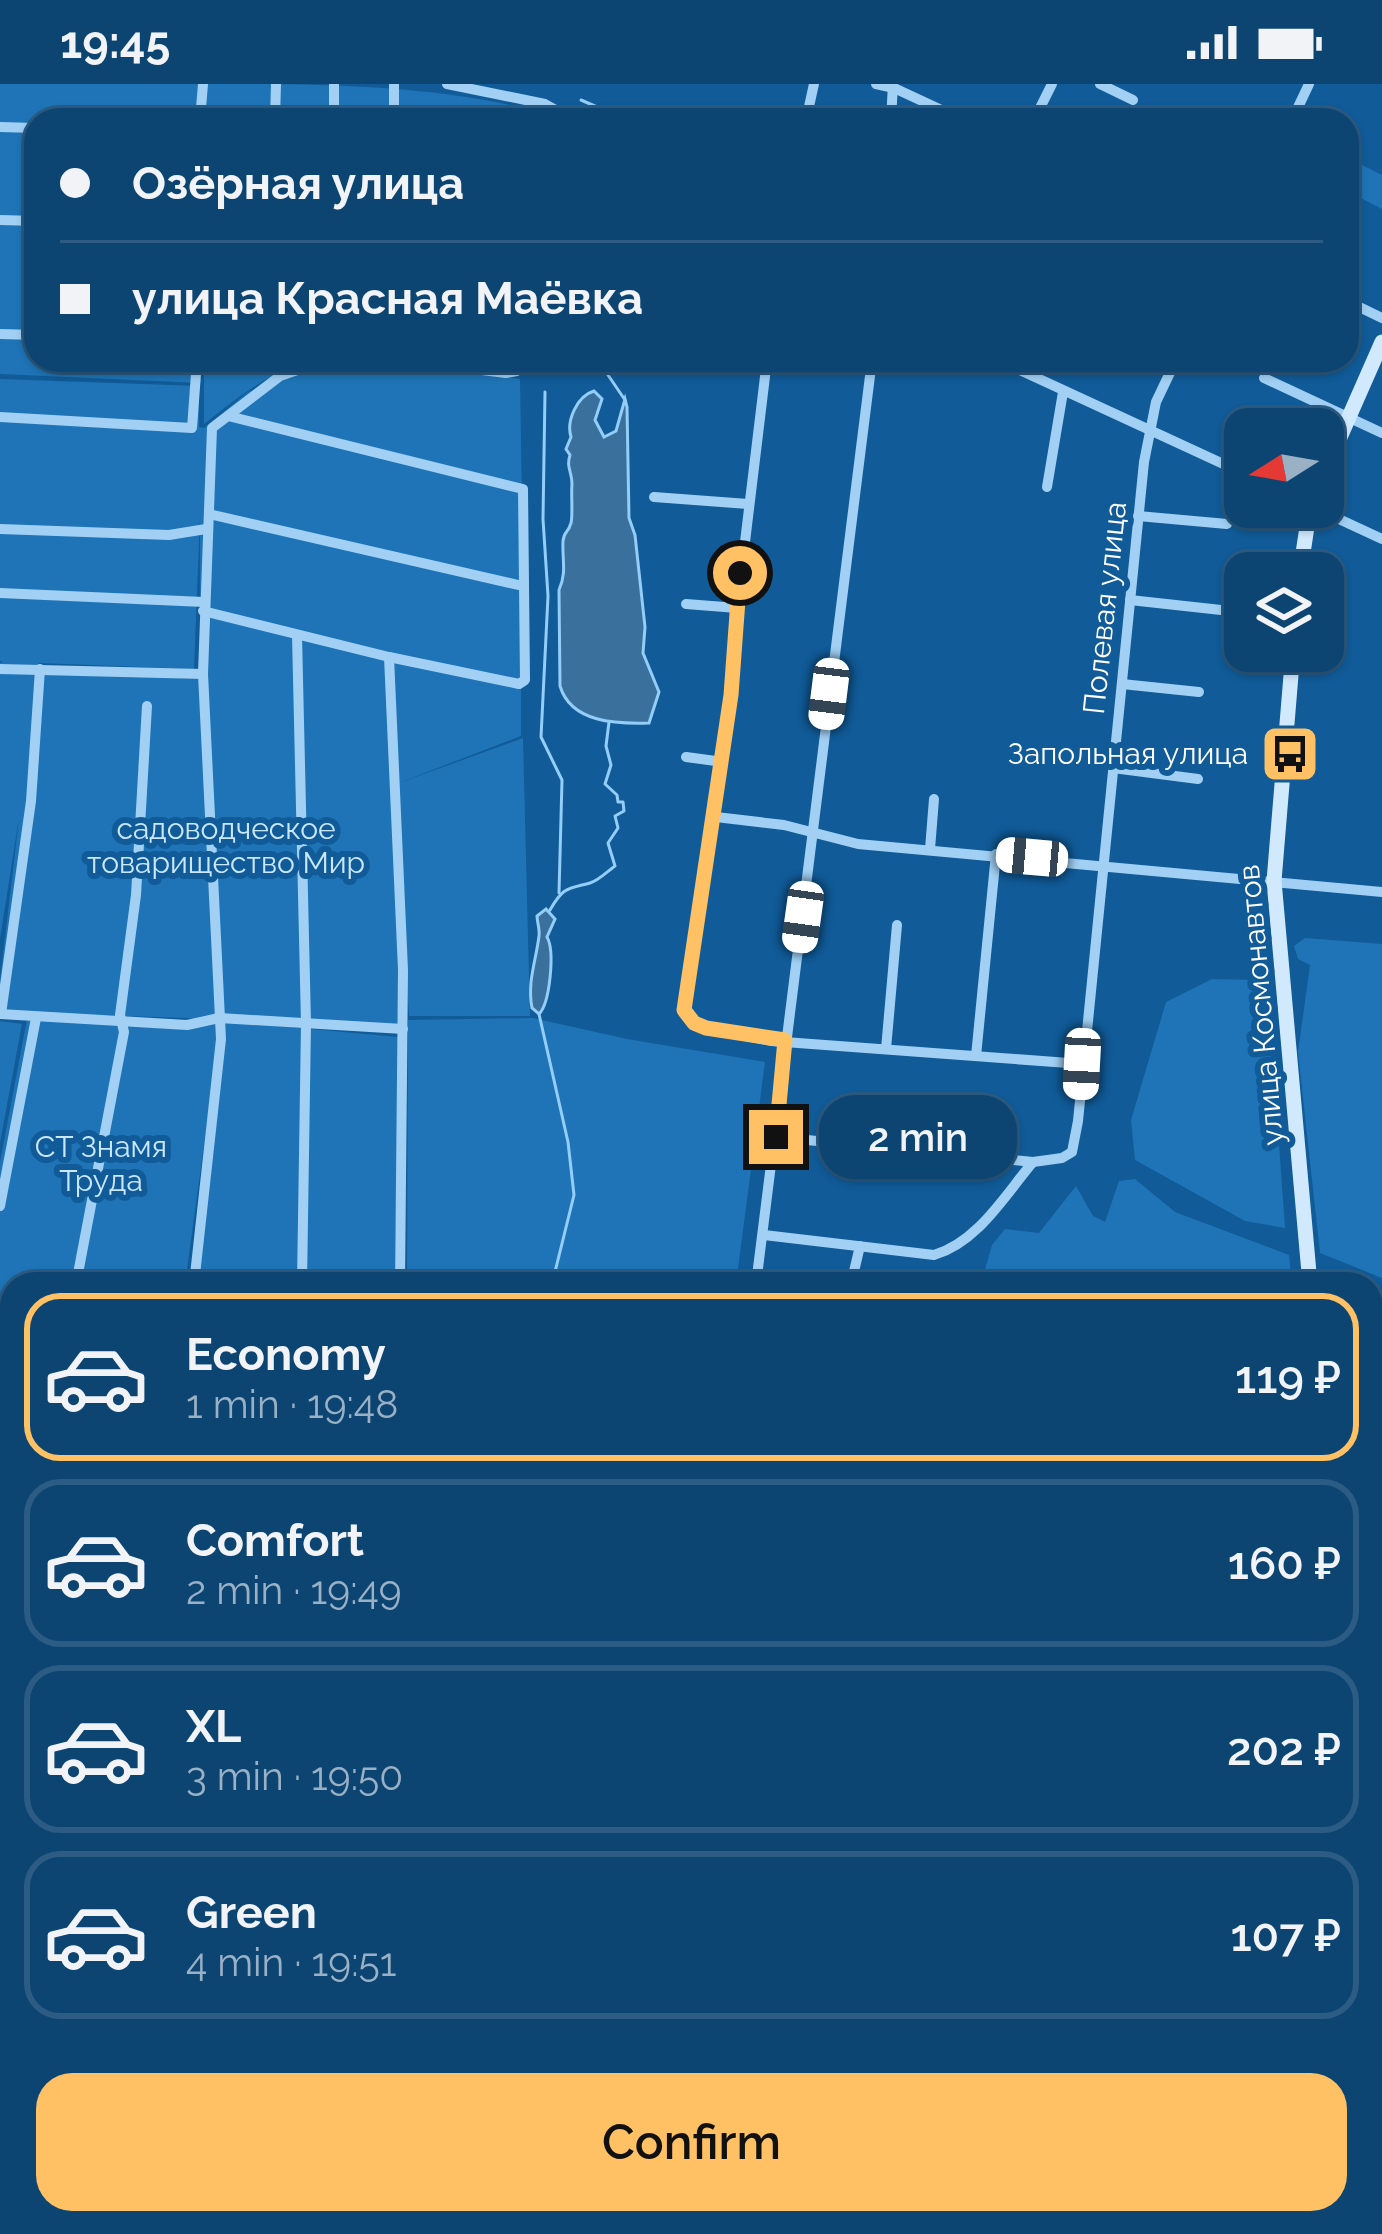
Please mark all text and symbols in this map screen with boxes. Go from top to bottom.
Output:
text: 19:45 [60,16,170,69]
text: Озёрная улица [132,157,464,210]
text: улица Красная Маёвка [132,272,643,325]
north arrow [1224,408,1344,528]
map controls [1224,408,1344,672]
street label: Полевая улица [1076,500,1133,716]
route start [713,546,767,600]
button: layers [1224,552,1344,672]
car [807,656,851,732]
bus stop icon: Запольная улица [1259,723,1321,785]
place label: Запольная улица [1008,736,1248,771]
park label: садоводческое товарищество Мир [87,811,365,880]
car [995,836,1069,878]
street label: улица Космонавтов [1231,863,1290,1147]
car [780,879,826,955]
car [1062,1027,1102,1101]
callout: 2 min [818,1095,1016,1179]
route end [749,1110,803,1164]
text: 2 min [868,1114,968,1160]
park label: СТ Знамя Труда [35,1129,167,1198]
icon: car [42,1323,150,1431]
text: Economy [186,1328,386,1381]
text: 119 ₽ [1235,1351,1341,1404]
text: 1 min · 19:48 [186,1381,398,1427]
icon: car [42,1509,150,1617]
text: Comfort [186,1514,364,1567]
text: 160 ₽ [1228,1537,1341,1590]
text: 2 min · 19:49 [186,1567,402,1613]
icon: car [42,1695,150,1803]
text: XL [186,1700,241,1753]
text: 202 ₽ [1227,1723,1341,1776]
text: 3 min · 19:50 [186,1753,403,1799]
icon: car [42,1881,150,1989]
text: Green [186,1886,317,1939]
text: 107 ₽ [1230,1909,1341,1962]
text: 4 min · 19:51 [186,1939,396,1985]
button: Confirm [36,2073,1347,2211]

